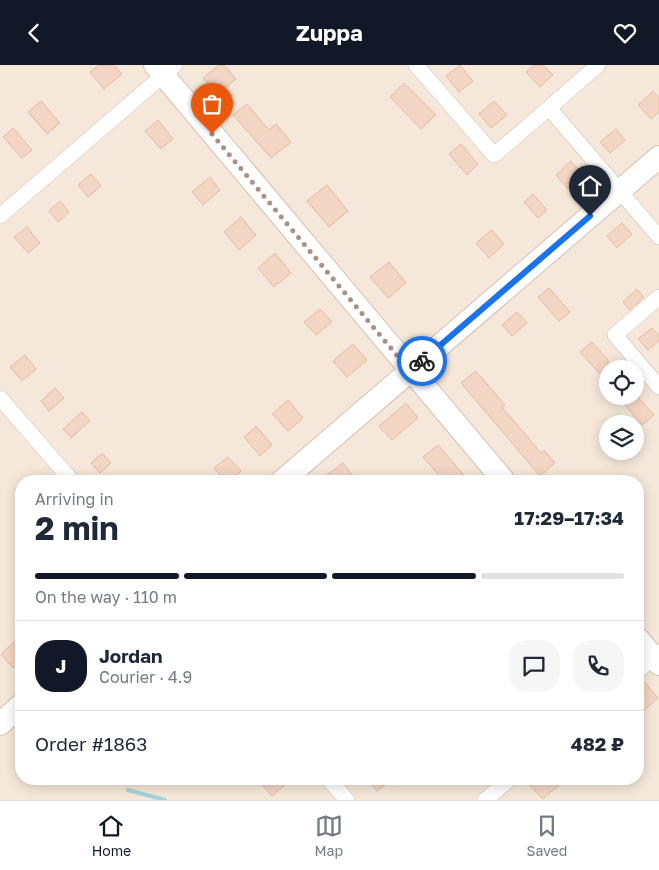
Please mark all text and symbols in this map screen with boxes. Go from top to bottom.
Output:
icon: back [20,19,48,47]
text: Zuppa [296,19,363,46]
icon: heart [611,19,639,47]
pin [191,83,233,134]
icon: bag [198,90,226,118]
pin [569,165,611,216]
icon: home [576,172,604,200]
courier [397,336,447,386]
icon: bike [408,347,436,375]
map controls [599,360,644,460]
button: locate [599,360,644,405]
button: layers [599,415,644,460]
text: Arriving in [35,489,114,509]
text: 17:29–17:34 [514,506,624,529]
text: 2 min [35,509,119,547]
text: On the way · 110 m [35,587,177,607]
button: chat [508,640,560,692]
button: phone [572,640,624,692]
text: Jordan [99,644,163,667]
text: J [56,654,66,677]
text: Courier · 4.9 [99,667,192,687]
text: Order #1863 [35,732,147,755]
text: 482 ₽ [571,732,624,755]
tab: Home [92,812,131,859]
tab: Map [315,812,343,859]
tab: Saved [526,812,567,859]

